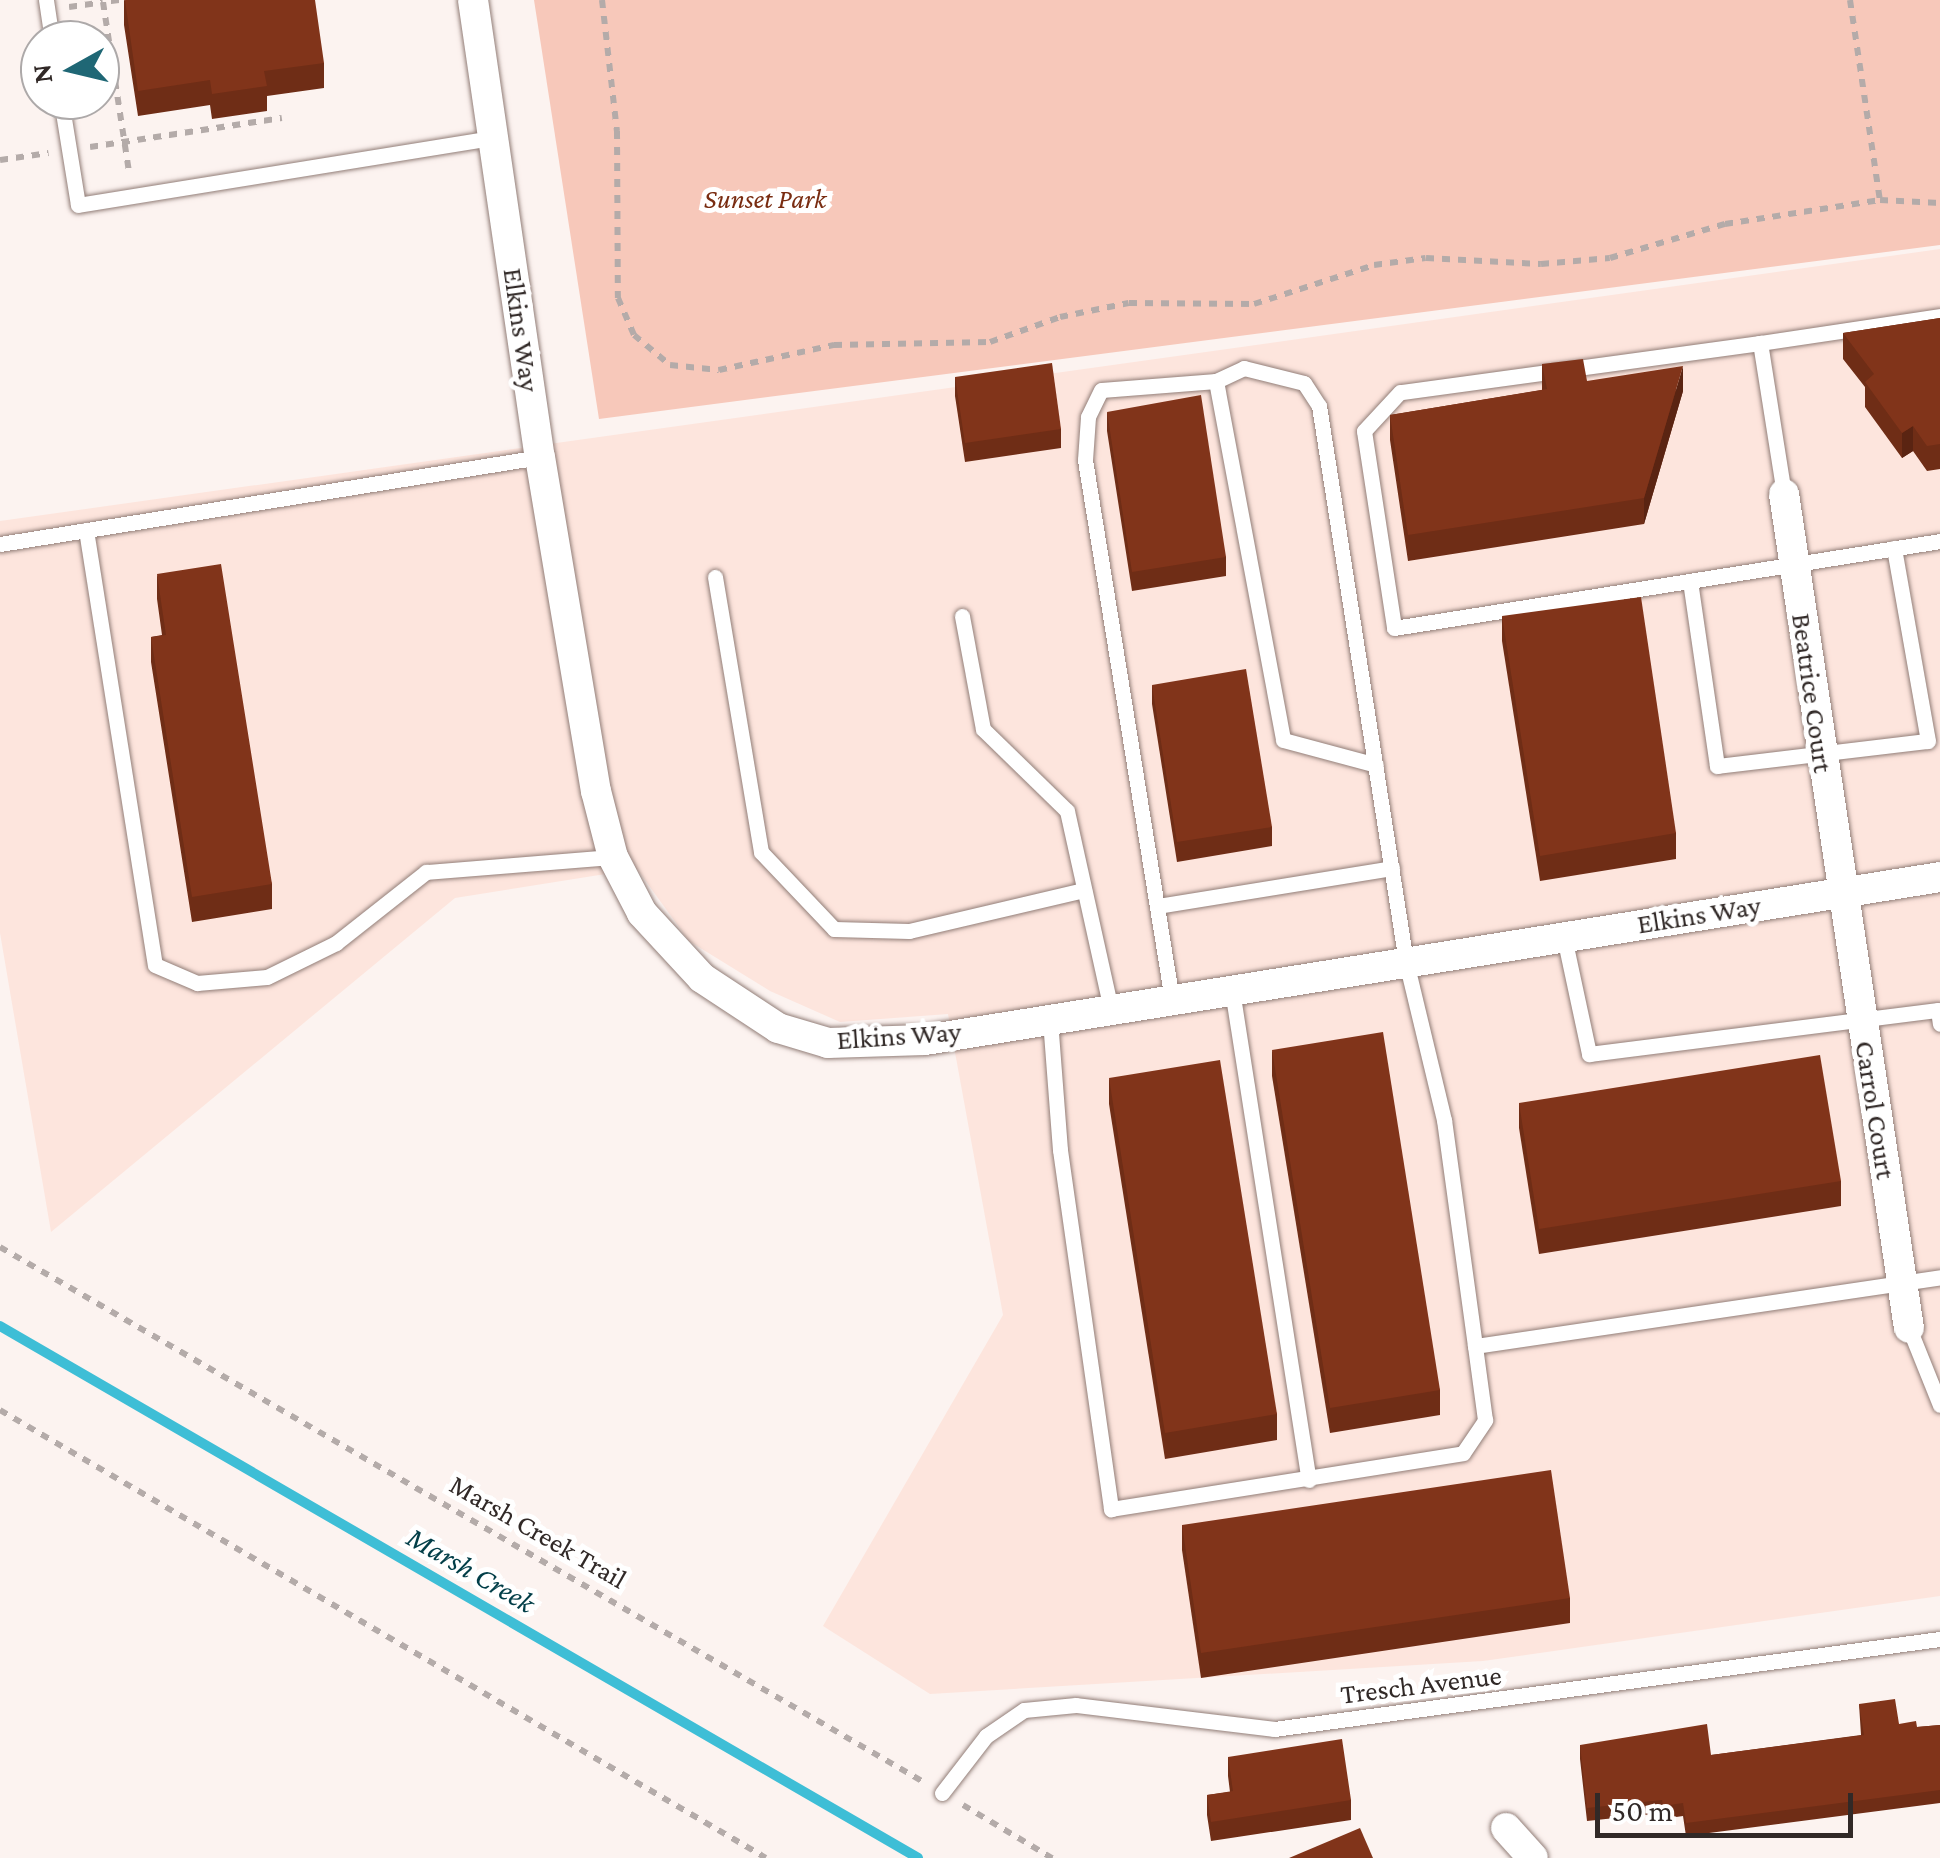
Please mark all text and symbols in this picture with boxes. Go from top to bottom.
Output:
north arrow [20,20,120,120]
text: N [25,62,58,86]
park label: Sunset Park [704,182,826,216]
street label: Elkins Way [496,266,546,394]
street label: Beatrice Court [1784,611,1840,775]
street label: Elkins Way [1635,889,1763,941]
street label: Elkins Way [836,1015,962,1057]
street label: Carrol Court [1847,1038,1903,1182]
street label: Marsh Creek Trail [444,1468,632,1596]
water label: Marsh Creek [400,1519,542,1621]
street label: Tresch Avenue [1338,1658,1504,1712]
scale bar [1600,1773,1858,1835]
text: 50 m [1612,1794,1673,1827]

